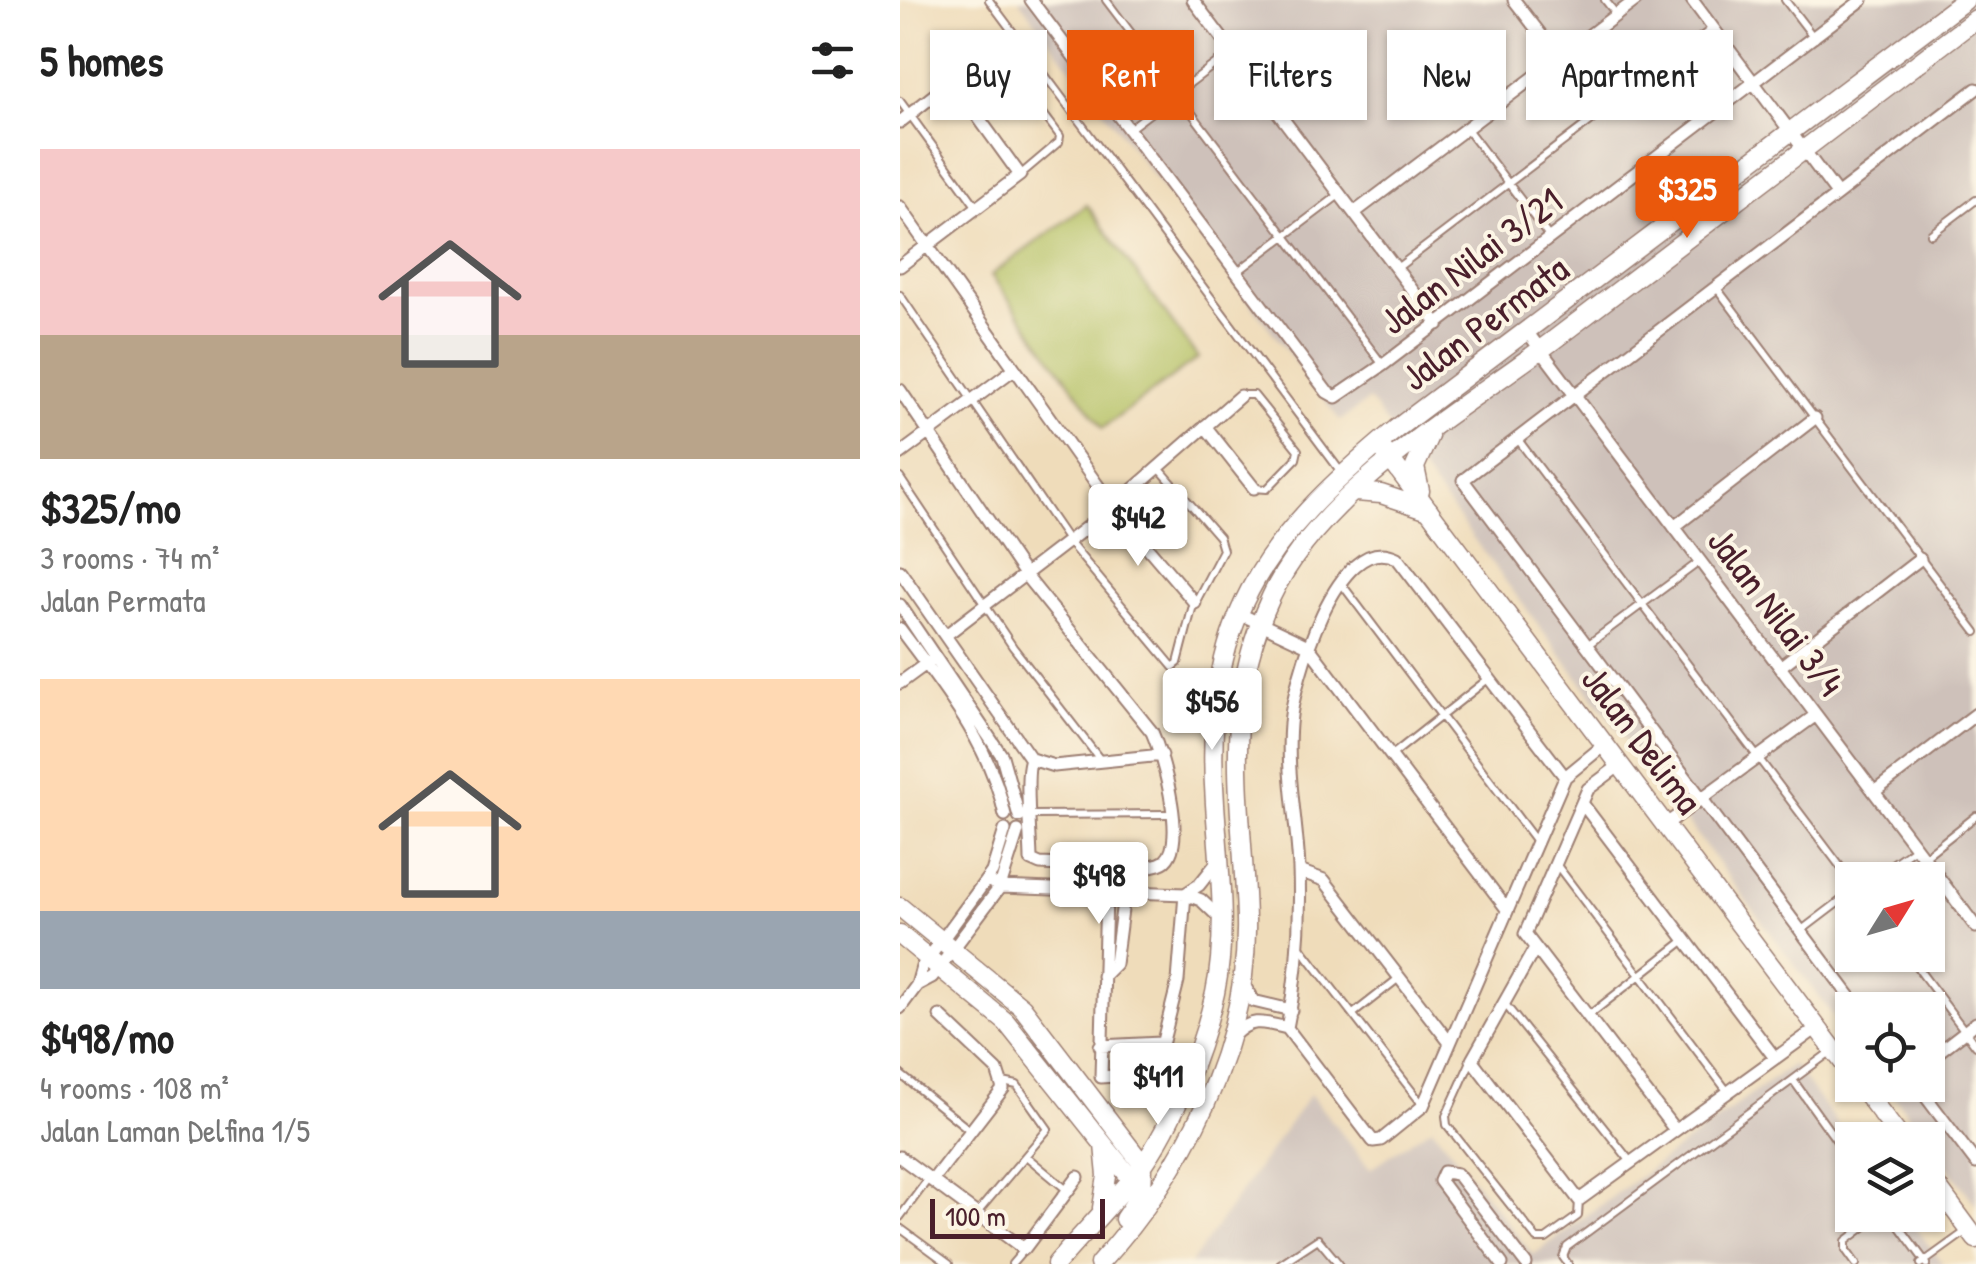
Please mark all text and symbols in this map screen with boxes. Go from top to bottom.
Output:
chip: Buy [930,30,1047,120]
chip: Rent [1067,30,1194,120]
chip: Filters [1214,30,1367,120]
chip: New [1387,30,1506,120]
chip: Apartment [1526,30,1733,120]
text: 5 homes [40,32,163,89]
icon: filters [805,33,860,88]
pin: $325 [1628,156,1746,241]
text: $325 [1657,167,1717,210]
street label: Jalan Nilai 3/21 [1369,175,1572,346]
icon: home [360,214,540,394]
street label: Jalan Permata [1390,242,1579,402]
text: $325/mo [40,479,181,536]
pin: $442 [1079,484,1197,569]
text: $442 [1110,495,1166,538]
street label: Jalan Nilai 3/4 [1696,517,1857,706]
text: 3 rooms · 74 m² [40,536,219,579]
text: Jalan Permata [40,579,206,622]
street label: Jalan Delima [1570,655,1715,824]
pin: $456 [1153,668,1271,753]
text: $456 [1185,679,1239,722]
icon: home [360,744,540,924]
pin: $498 [1040,842,1158,927]
text: $498 [1072,853,1126,896]
north arrow [1835,862,1945,972]
map controls [1835,862,1945,1232]
button: locate [1835,992,1945,1102]
text: $498/mo [40,1009,174,1066]
pin: $411 [1099,1043,1217,1128]
text: $411 [1132,1054,1184,1097]
text: 4 rooms · 108 m² [40,1066,229,1109]
text: Jalan Laman Delfina 1/5 [40,1109,310,1152]
button: layers [1835,1122,1945,1232]
scale bar [930,1194,1105,1238]
text: 100 m [945,1197,1006,1235]

